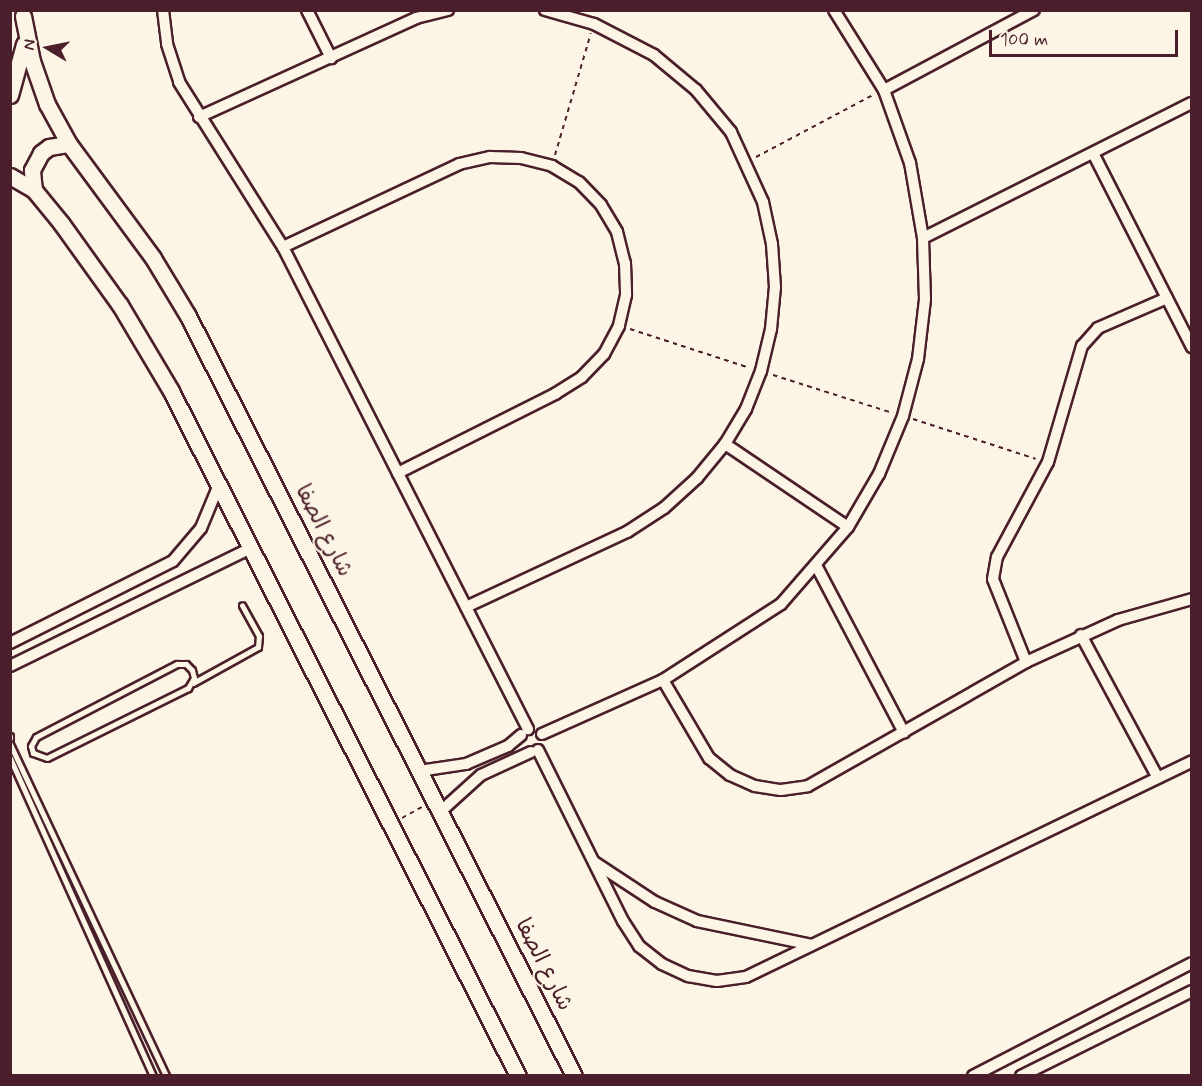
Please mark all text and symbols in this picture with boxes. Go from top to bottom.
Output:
north arrow [18,18,78,78]
scale bar [992,18,1181,56]
text: 100 m [1000,28,1048,52]
text: N [19,38,41,52]
street label: شارع الصفا [289,480,357,582]
street label: شارع الصفا [509,914,577,1016]

